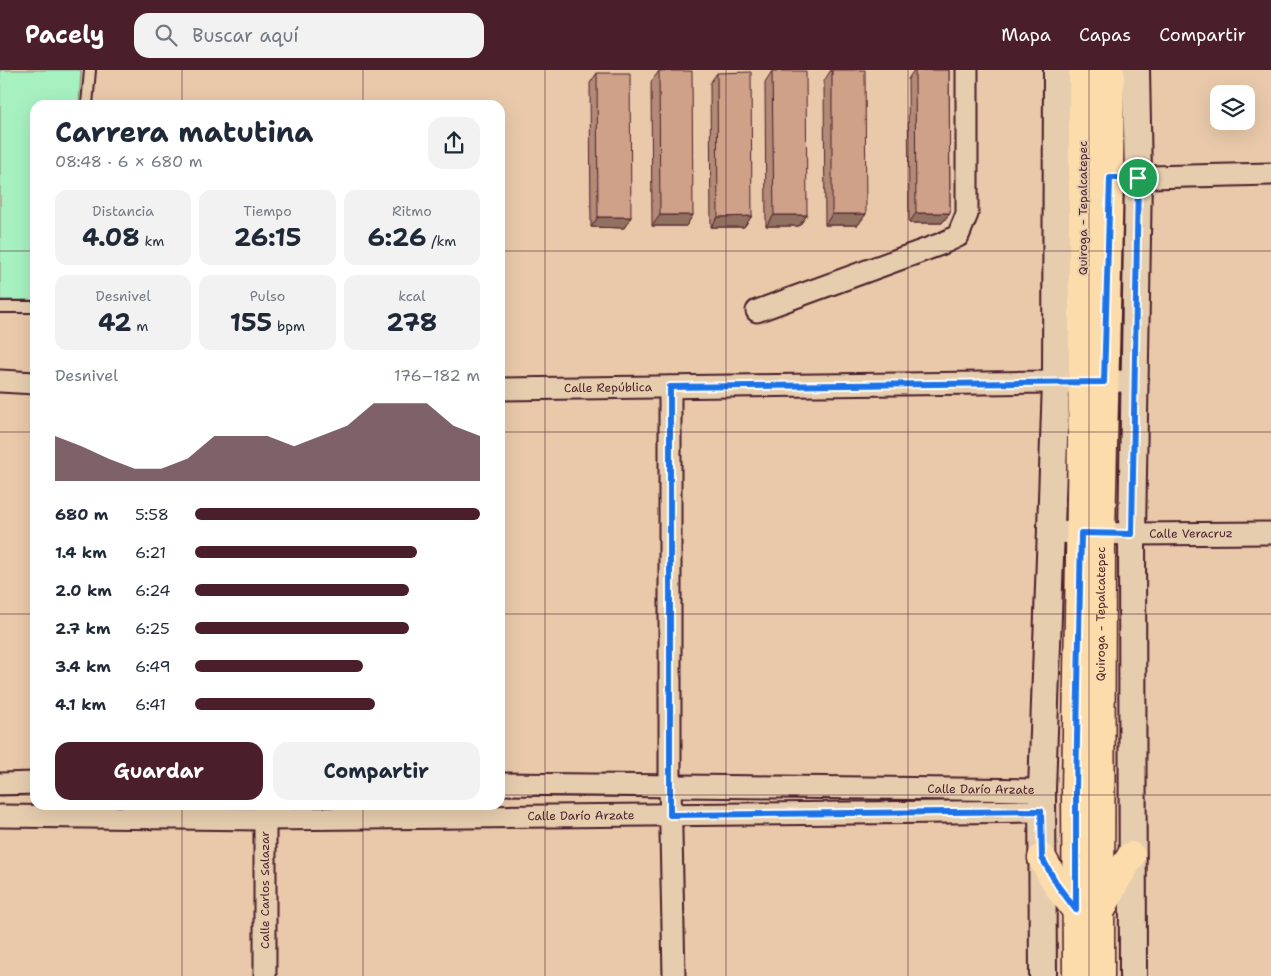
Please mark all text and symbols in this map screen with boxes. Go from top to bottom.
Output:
search box [134,13,484,58]
text: Pacely [25,19,104,51]
icon: search [152,21,180,49]
text: Buscar aquí [192,23,299,48]
text: Mapa [1001,23,1051,47]
text: Capas [1079,23,1131,47]
text: Compartir [1159,23,1246,47]
map controls [1210,85,1255,130]
button: layers [1210,85,1255,130]
text: Carrera matutina [55,113,313,151]
button: share [428,117,480,169]
street label: Quiroga - Tepalcatepec [1075,141,1091,275]
text: 08:48 · 6 × 680 m [55,151,203,172]
pin [1117,157,1159,199]
icon: arrive [1124,164,1152,192]
text: Distancia [92,202,154,220]
text: Tiempo [243,202,292,220]
text: Ritmo [392,202,432,220]
text: 4.08 [82,220,140,254]
text: 26:15 [234,220,301,254]
text: 6:26 [367,220,426,254]
text: km [140,232,164,250]
text: /km [426,232,456,250]
text: Desnivel [96,287,151,305]
text: Pulso [250,287,285,305]
text: kcal [398,287,425,305]
text: 42 [98,305,132,339]
text: 155 [230,305,272,339]
text: 278 [386,305,437,339]
text: m [132,317,148,335]
text: bpm [272,317,305,335]
text: Desnivel [55,365,118,386]
text: 176–182 m [394,365,480,386]
street label: Calle República [564,379,653,396]
text: 680 m [55,504,108,525]
text: 5:58 [135,504,169,525]
street label: Calle Veracruz [1149,525,1233,542]
text: 1.4 km [55,542,107,563]
text: 6:21 [135,542,166,563]
street label: Quiroga - Tepalcatepec [1093,547,1109,681]
text: 2.0 km [55,580,112,601]
text: 6:24 [135,580,171,601]
text: 2.7 km [55,618,110,639]
text: 6:25 [135,618,170,639]
text: 3.4 km [55,656,111,677]
text: 6:49 [135,656,171,677]
text: 4.1 km [55,694,106,715]
text: 6:41 [135,694,166,715]
button: Guardar [55,742,263,800]
button: Compartir [273,742,480,800]
street label: Calle Darío Arzate [927,781,1035,798]
street label: Calle Darío Arzate [527,807,635,824]
street label: Calle Carlos Salazar [257,831,273,949]

